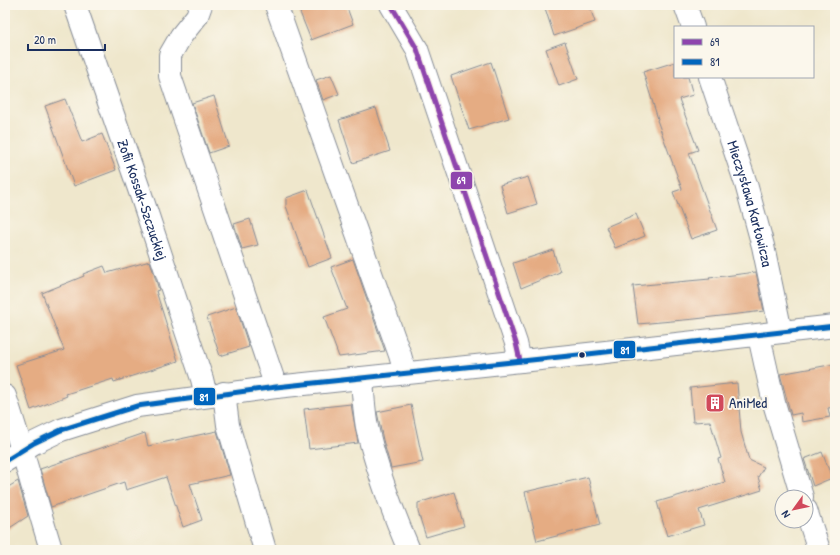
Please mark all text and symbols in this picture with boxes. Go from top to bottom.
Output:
scale bar [28,26,105,52]
legend [674,26,814,78]
text: 20 m [34,31,56,48]
text: 69 [710,33,720,50]
text: 81 [710,53,720,70]
street label: Zofii Kossak-Szczuckiej [112,136,173,263]
street label: Mieczysława Karłowicza [722,138,778,269]
line badge: 69 [450,171,473,190]
text: 69 [457,173,465,187]
line badge: 81 [613,340,636,359]
text: 81 [621,343,629,357]
unlabelled marker [577,350,587,360]
line badge: 81 [193,387,216,406]
text: 81 [200,390,208,404]
building icon: AniMed [704,392,726,414]
place label: AniMed [729,392,767,413]
north arrow [774,489,814,529]
text: N [778,508,793,521]

